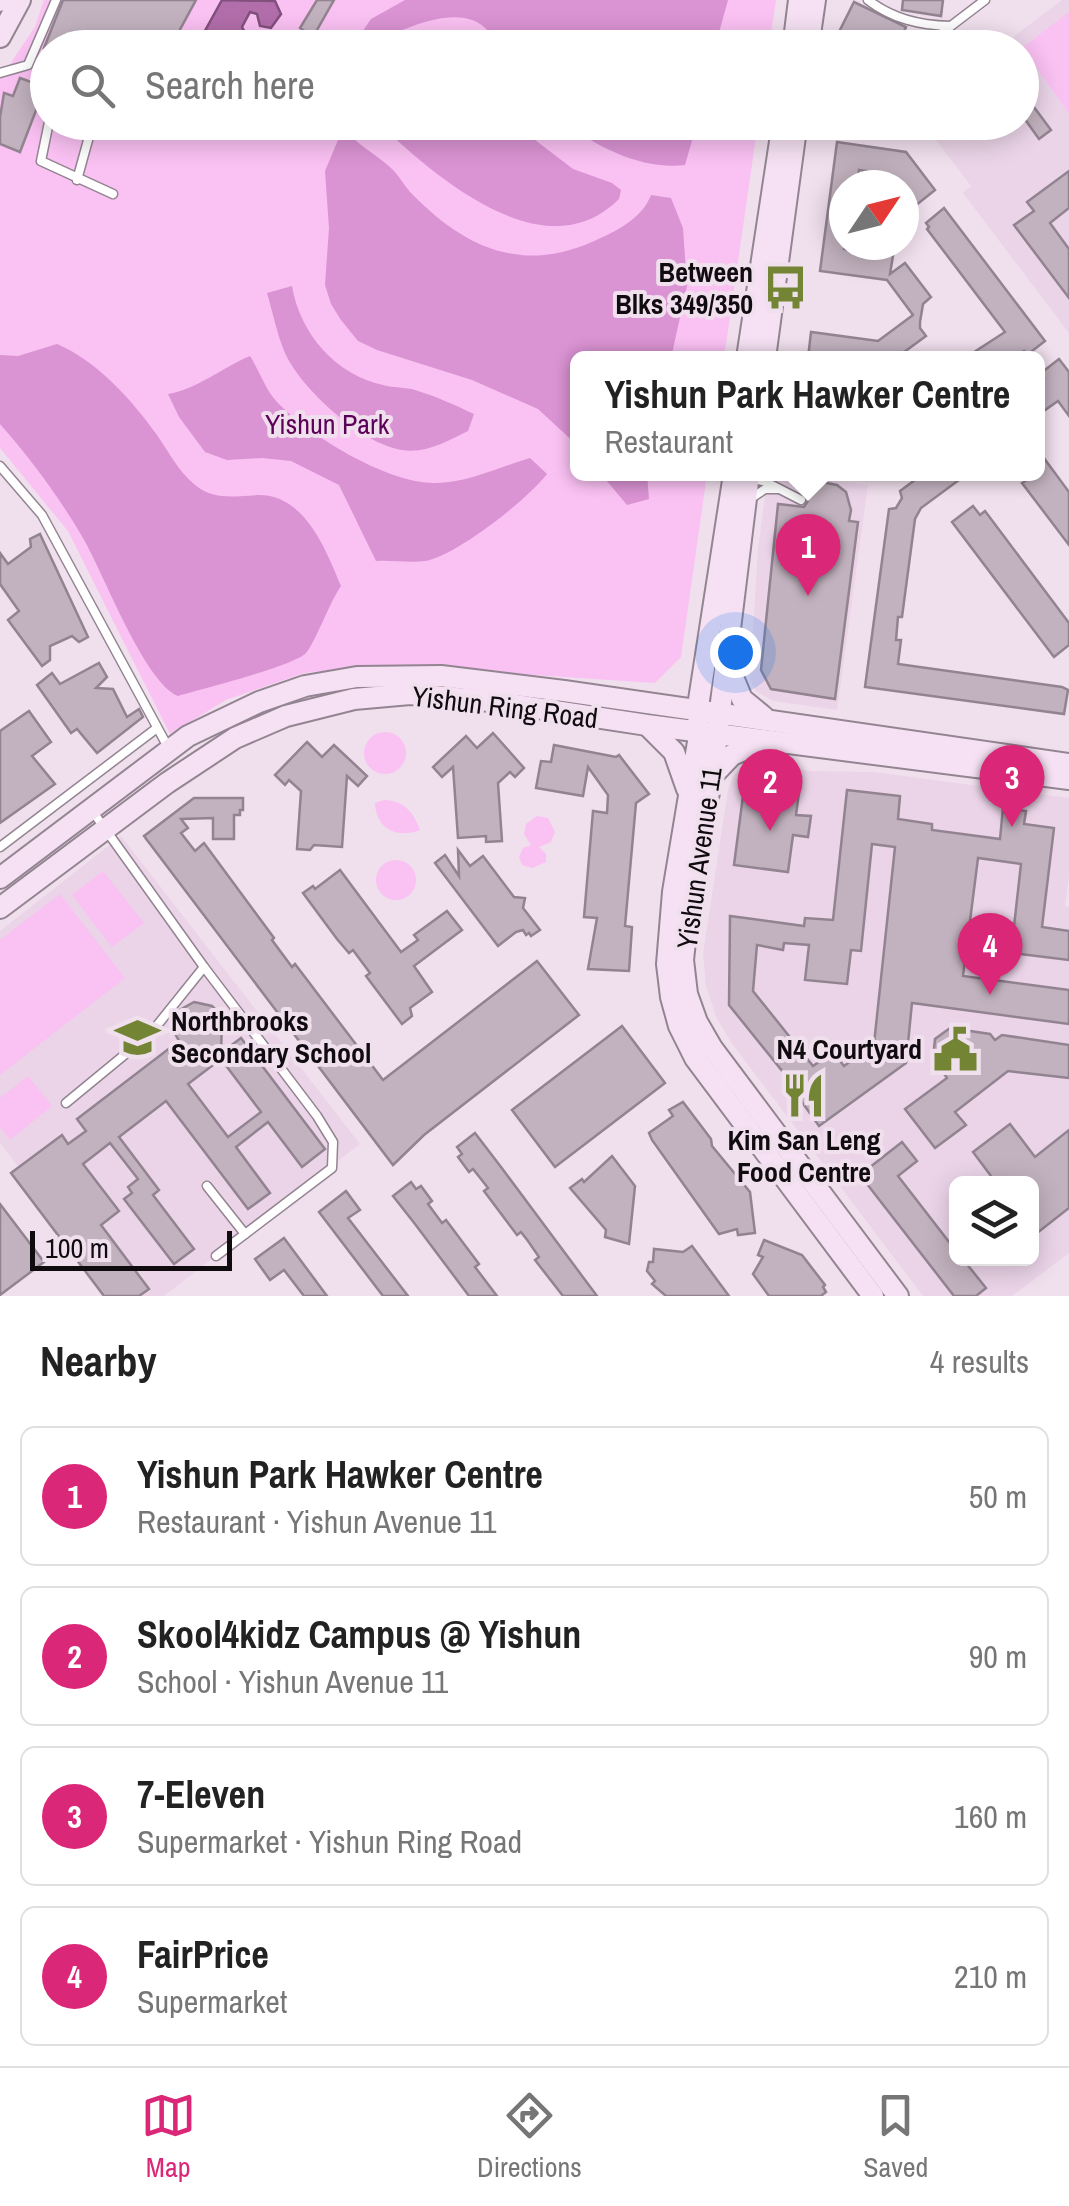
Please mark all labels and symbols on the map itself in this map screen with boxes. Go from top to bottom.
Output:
north arrow [829,170,919,260]
place label: Between Blks 349/350 [615,253,753,323]
bus stop icon: Between Blks 349/350 [762,264,810,312]
park label: Yishun Park [265,405,390,443]
pin: 1 [776,514,840,596]
your location [710,627,761,678]
street label: Yishun Ring Road [410,677,600,737]
pin: 3 [980,744,1044,827]
pin: 2 [738,748,802,831]
street label: Yishun Avenue 11 [667,764,731,952]
pin: 4 [958,912,1022,995]
place label: Northbrooks Secondary School [171,1002,371,1072]
school or university icon: Northbrooks Secondary School [114,1013,162,1061]
public building icon: N4 Courtyard [931,1025,979,1073]
place label: N4 Courtyard [777,1030,922,1068]
restaurant icon: Kim San Leng Food Centre [780,1071,828,1119]
place label: Kim San Leng Food Centre [727,1121,881,1191]
scale bar [30,1226,232,1270]

